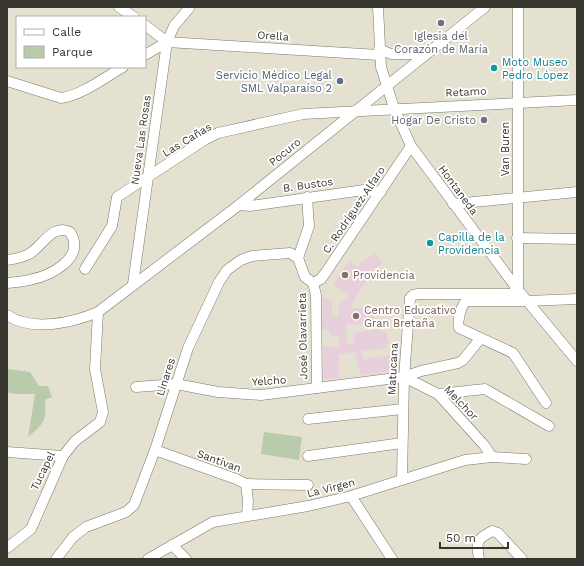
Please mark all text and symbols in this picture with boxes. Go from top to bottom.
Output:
legend [16,16,146,68]
marker: Iglesia del Corazón de María [436,18,446,28]
text: Calle [52,25,81,39]
street label: Orella [257,28,289,44]
place label: Iglesia del Corazón de María [394,30,488,56]
text: Parque [52,45,93,59]
place label: Moto Museo Pedro López [502,56,569,82]
marker: Moto Museo Pedro López [489,63,499,73]
place label: Servicio Médico Legal SML Valparaíso 2 [216,69,333,95]
marker: Servicio Médico Legal SML Valparaíso 2 [335,76,345,86]
street label: Retamo [445,84,487,100]
street label: Nueva Las Rosas [128,94,154,186]
place label: Hogar De Cristo [391,114,476,127]
marker: Hogar De Cristo [479,115,489,125]
street label: Las Cañas [160,120,214,160]
street label: Van Buren [499,122,512,176]
street label: Pocuro [267,135,303,169]
street label: Hontaneda [436,163,480,217]
street label: C. Rodríguez Alfaro [320,164,388,256]
street label: B. Bustos [282,175,334,195]
place label: Capilla de la Providencia [438,231,505,257]
marker: Capilla de la Providencia [425,238,435,248]
place label: Providencia [353,269,415,282]
marker: Providencia [340,270,350,280]
street label: José Olavarrieta [296,292,310,380]
place label: Centro Educativo Gran Bretaña [364,304,456,330]
marker: Centro Educativo Gran Bretaña [351,311,361,321]
street label: Matucana [385,343,401,395]
street label: Linares [154,356,178,398]
street label: Yelcho [251,373,287,389]
street label: Melchor [441,383,481,423]
street label: Santivan [195,447,243,475]
street label: Tucapel [28,449,58,493]
street label: La Virgen [306,476,356,500]
scale bar [440,524,508,550]
text: 50 m [446,531,476,545]

